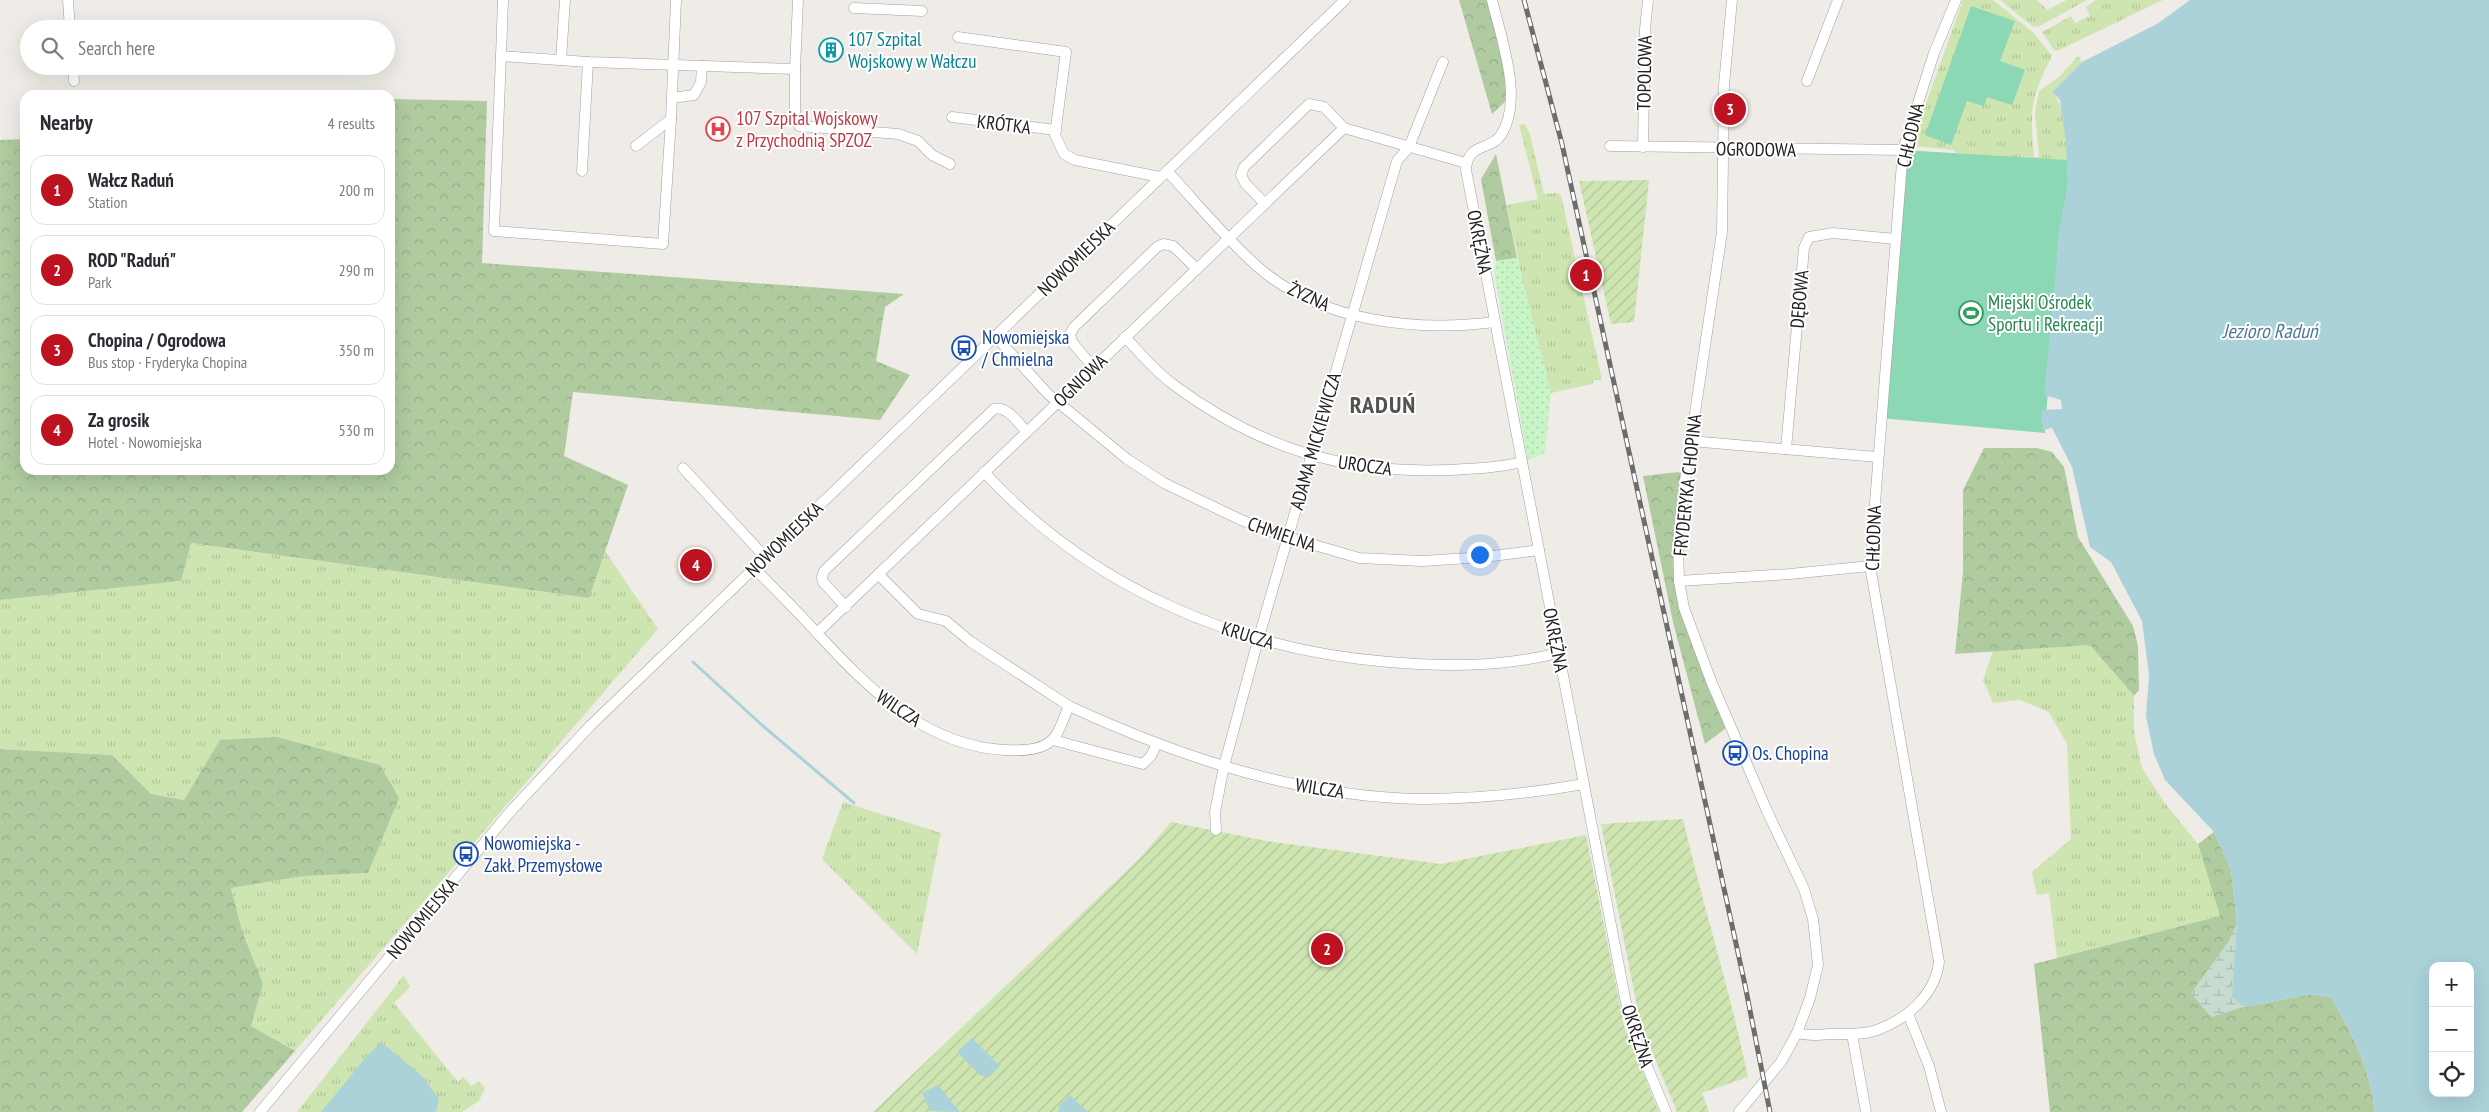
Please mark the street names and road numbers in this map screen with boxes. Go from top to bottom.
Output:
street label: TOPOLOWA [1631,35,1657,111]
street label: CHŁODNA [1891,100,1929,170]
street label: KRÓTKA [976,109,1032,139]
street label: OGRODOWA [1716,136,1796,162]
street label: OKRĘŻNA [1462,208,1498,276]
street label: NOWOMIEJSKA [1032,215,1120,301]
street label: DĘBOWA [1784,269,1814,329]
street label: ŻYZNA [1284,276,1334,316]
street label: OGNIOWA [1048,349,1112,411]
street label: ADAMA MICKIEWICZA [1284,370,1346,512]
street label: FRYDERYKA CHOPINA [1668,413,1706,557]
street label: UROCZA [1336,449,1394,481]
street label: NOWOMIEJSKA [740,496,828,582]
street label: CHŁODNA [1860,505,1886,571]
street label: CHMIELNA [1245,511,1319,557]
street label: OKRĘŻNA [1538,606,1574,674]
street label: KRUCZA [1219,616,1277,654]
street label: WILCZA [872,684,926,732]
street label: WILCZA [1294,772,1346,804]
street label: NOWOMIEJSKA [381,873,463,963]
street label: OKRĘŻNA [1617,1002,1659,1070]

